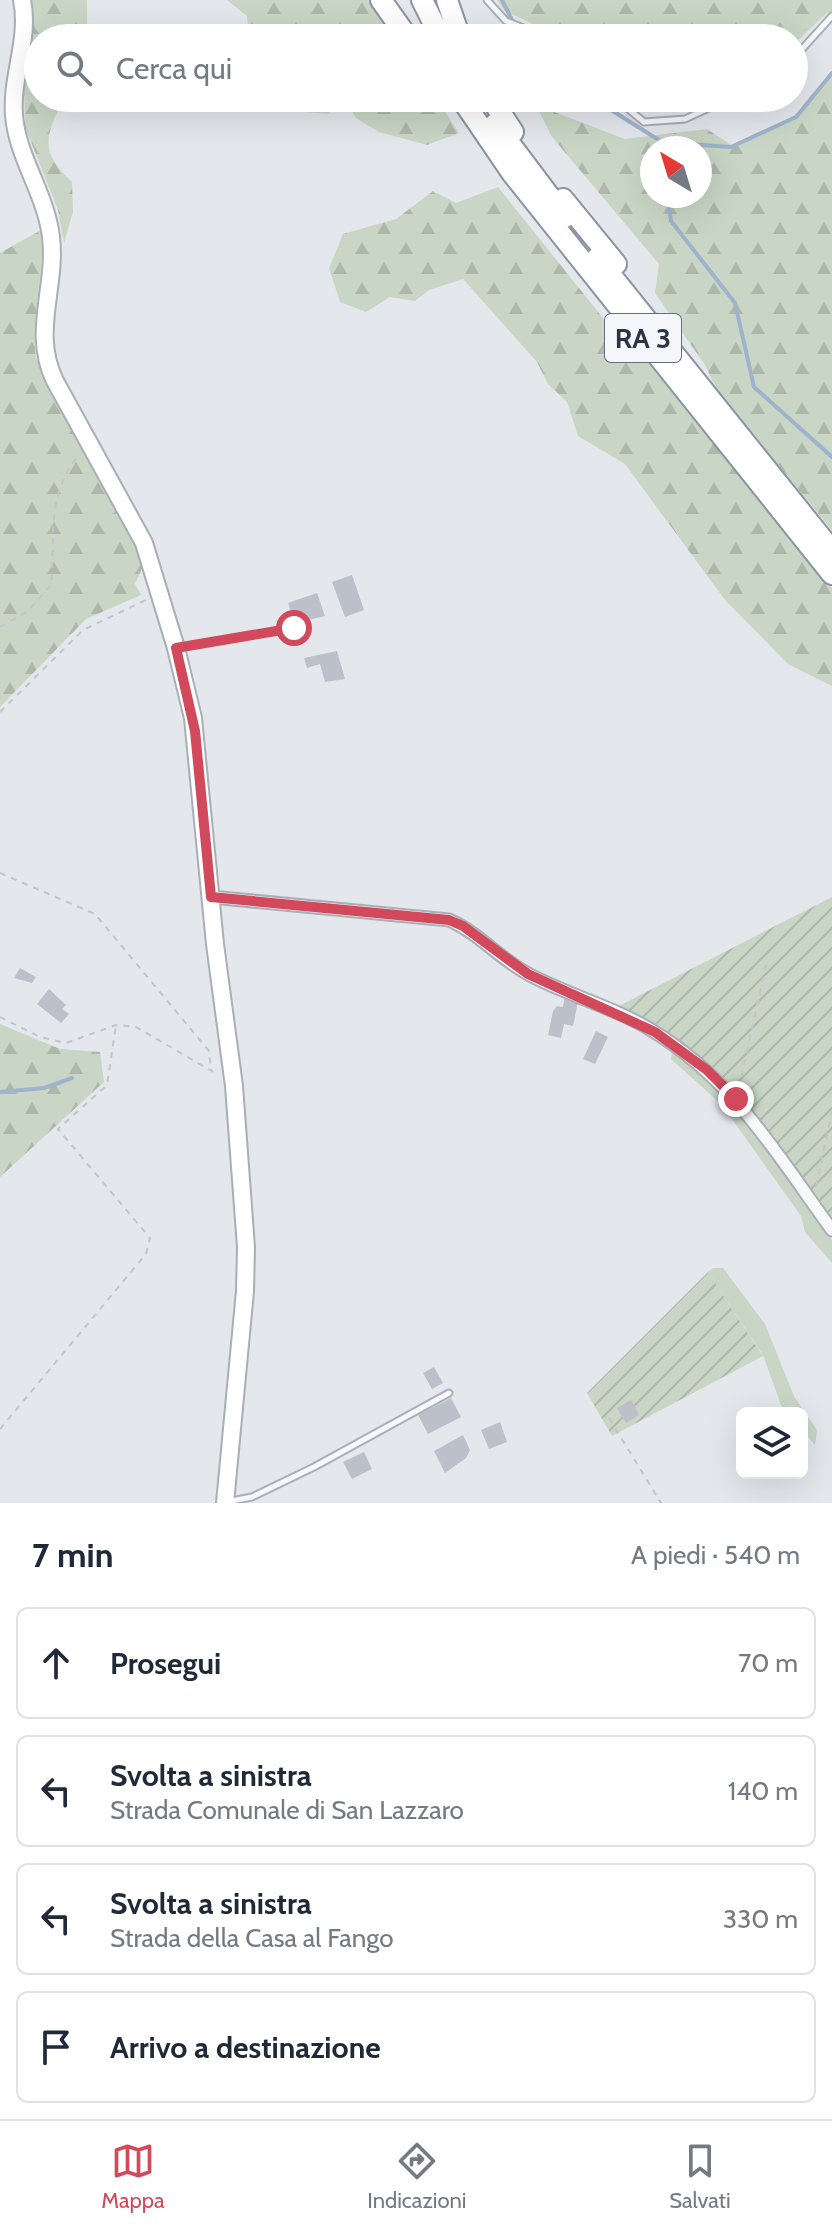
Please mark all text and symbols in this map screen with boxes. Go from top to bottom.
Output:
search box [24,24,808,112]
icon: search [52,46,96,90]
text: Cerca qui [116,50,232,87]
north arrow [640,136,712,208]
road number: RA 3 [605,314,681,362]
route start [276,610,312,646]
route end [718,1081,754,1117]
map controls [736,1407,808,1479]
button: layers [736,1407,808,1479]
text: 7 min [32,1534,113,1576]
text: A piedi · 540 m [631,1539,800,1571]
icon: ahead [34,1641,78,1685]
text: Prosegui [110,1645,221,1682]
text: 70 m [738,1647,798,1679]
text: Svolta a sinistra [110,1757,312,1794]
icon: left [34,1769,78,1813]
text: 140 m [728,1775,798,1807]
text: Strada Comunale di San Lazzaro [110,1794,464,1826]
text: Svolta a sinistra [110,1885,312,1922]
icon: left [34,1897,78,1941]
text: 330 m [723,1903,798,1935]
text: Strada della Casa al Fango [110,1922,394,1954]
icon: arrive [34,2025,78,2069]
text: Arrivo a destinazione [110,2029,381,2066]
tab: Mappa [101,2139,165,2214]
tab: Indicazioni [367,2139,467,2214]
tab: Salvati [669,2139,731,2214]

